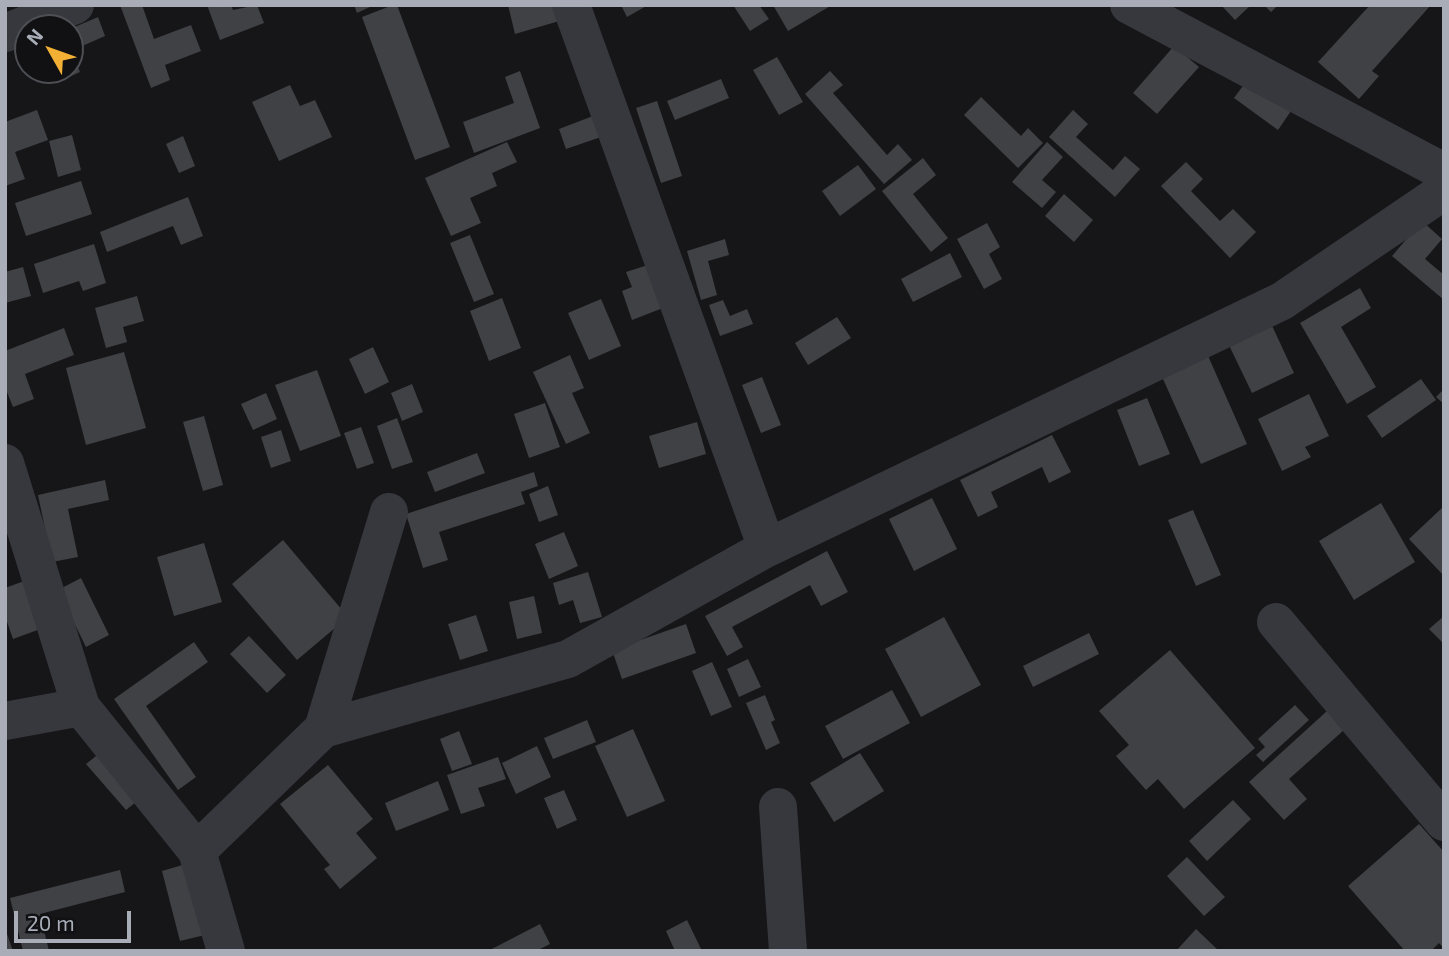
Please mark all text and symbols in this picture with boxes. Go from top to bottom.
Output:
north arrow [14,14,84,84]
text: N [21,24,47,49]
scale bar [18,897,135,941]
text: 20 m [27,910,75,935]

